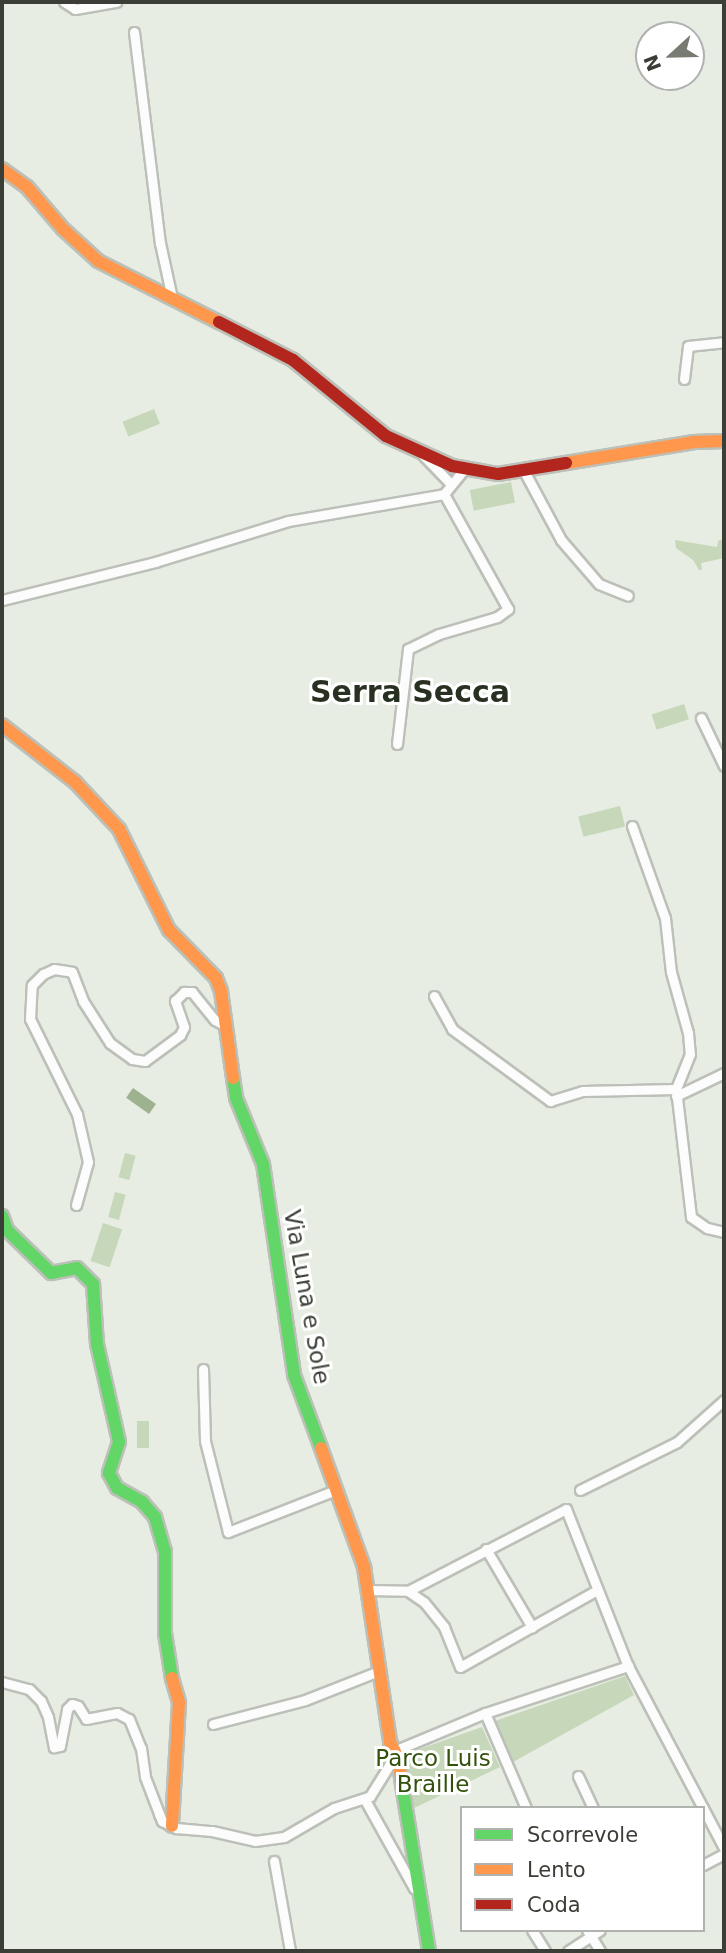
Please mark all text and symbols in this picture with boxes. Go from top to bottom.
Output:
north arrow [635,21,705,91]
text: N [639,52,666,75]
district label: Serra Secca [310,674,510,710]
street label: Via Luna e Sole [278,1208,336,1386]
park label: Parco Luis Braille [375,1744,491,1798]
legend [460,1806,705,1932]
text: Scorrevole [527,1823,638,1847]
text: Lento [527,1858,586,1882]
text: Coda [527,1893,581,1917]

